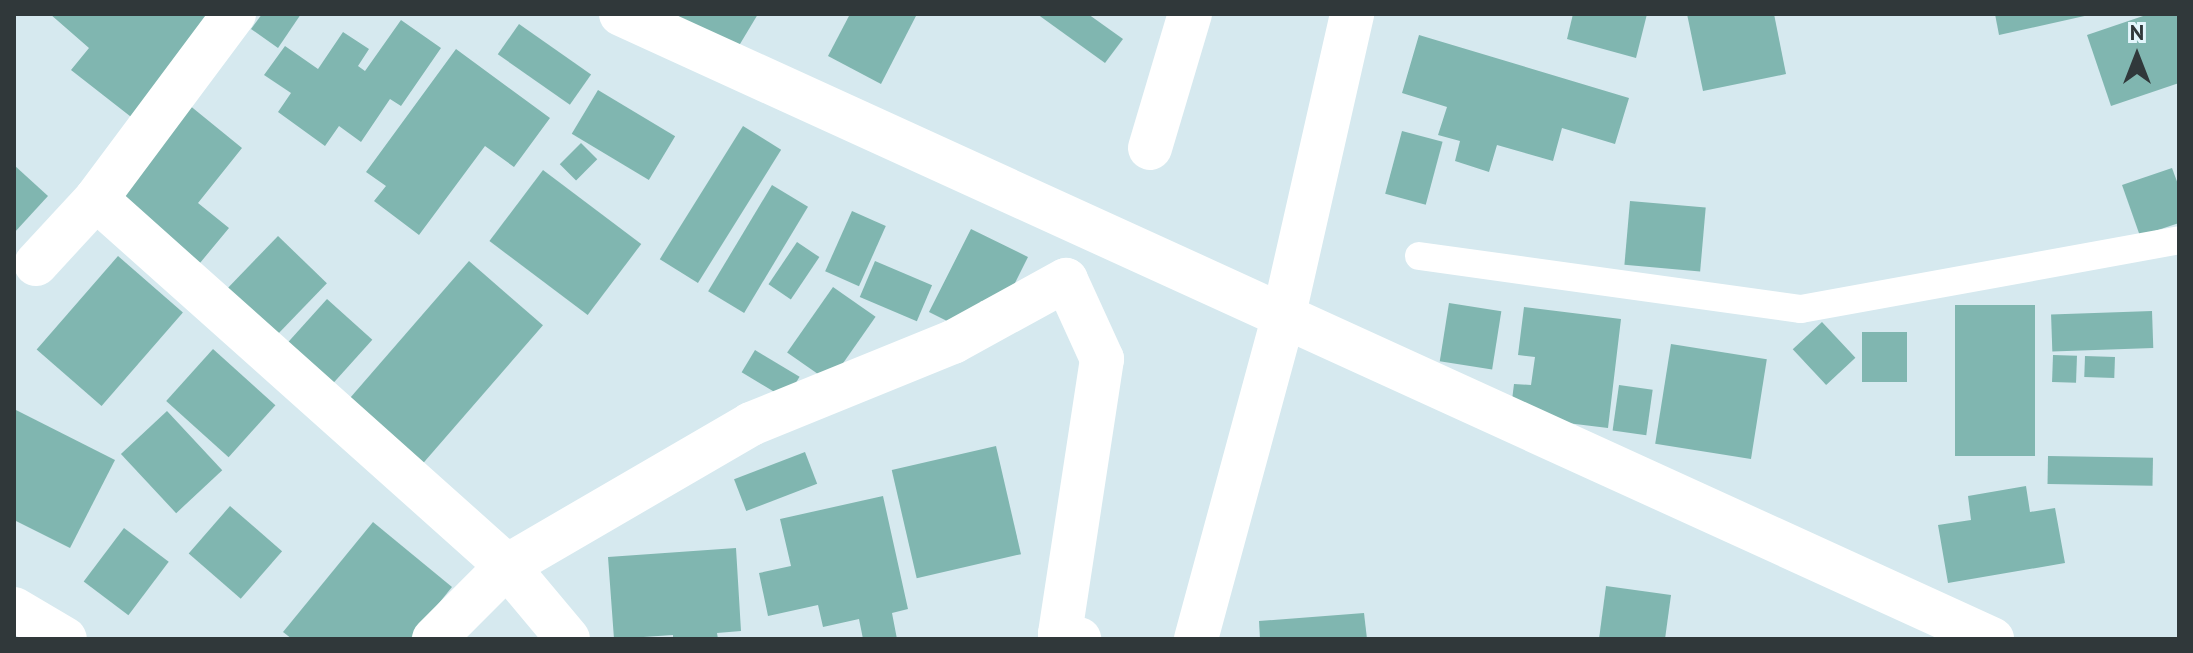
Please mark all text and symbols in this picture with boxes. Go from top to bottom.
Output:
north arrow [2097,16,2177,96]
text: N [2130,18,2144,46]

